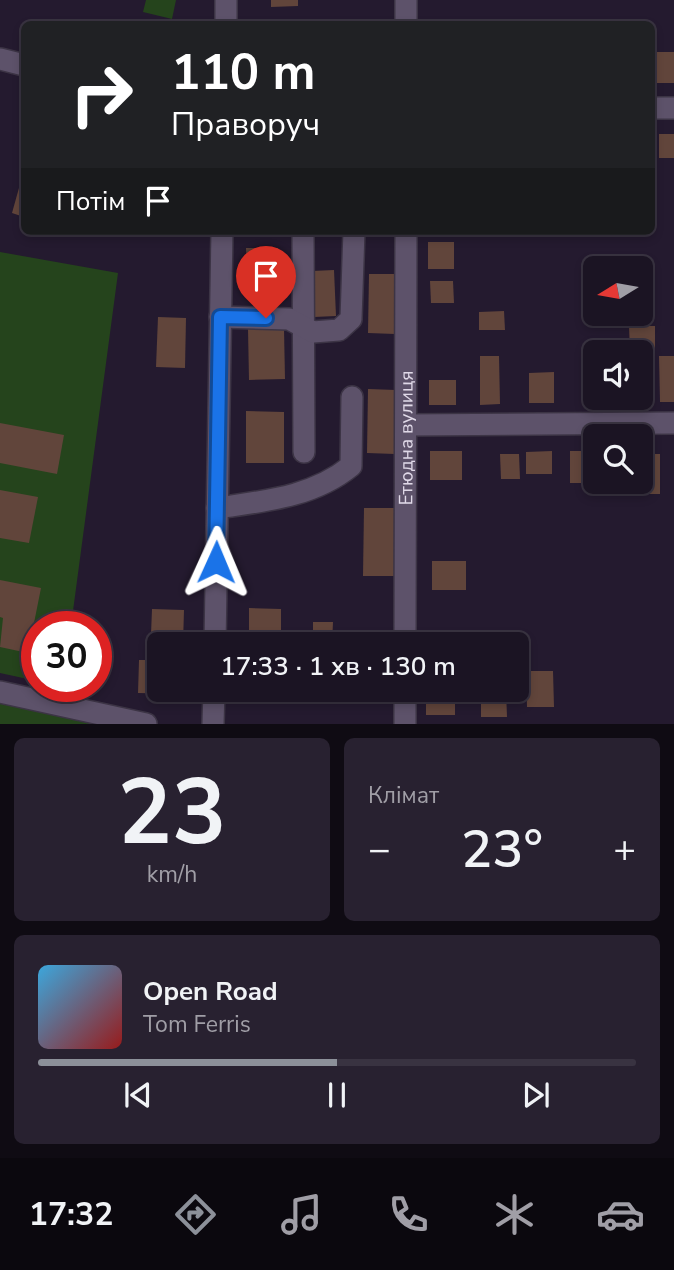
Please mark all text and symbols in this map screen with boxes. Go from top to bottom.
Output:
text: 110 m [171,39,315,106]
icon: right [56,49,147,140]
text: Праворуч [171,103,320,146]
icon: arrive [139,182,177,220]
text: Потім [56,184,125,219]
pin [236,246,296,318]
north arrow [583,256,653,326]
map controls [583,256,653,494]
icon: arrive [247,257,285,295]
button: sound [583,340,653,410]
street label: Етюдна вулиця [393,370,420,506]
button: search [583,424,653,494]
position arrow [179,525,253,599]
speed limit sign: 30 [21,611,112,702]
text: 17:33 · 1 хв · 130 m [220,649,456,684]
text: 23 [117,751,227,875]
text: Клімат [368,780,439,811]
text: 23° [461,814,543,885]
text: − [368,824,391,875]
text: + [613,824,636,875]
text: km/h [147,859,197,890]
text: Open Road [143,974,278,1009]
text: Tom Ferris [143,1009,251,1040]
icon: previous [119,1076,157,1114]
icon: pause [318,1076,356,1114]
icon: next [517,1076,555,1114]
icon: directions [171,1190,220,1239]
icon: music [277,1190,326,1239]
icon: phone [384,1190,433,1239]
icon: climate [490,1190,539,1239]
icon: car [596,1190,645,1239]
text: 17:32 [29,1193,113,1236]

